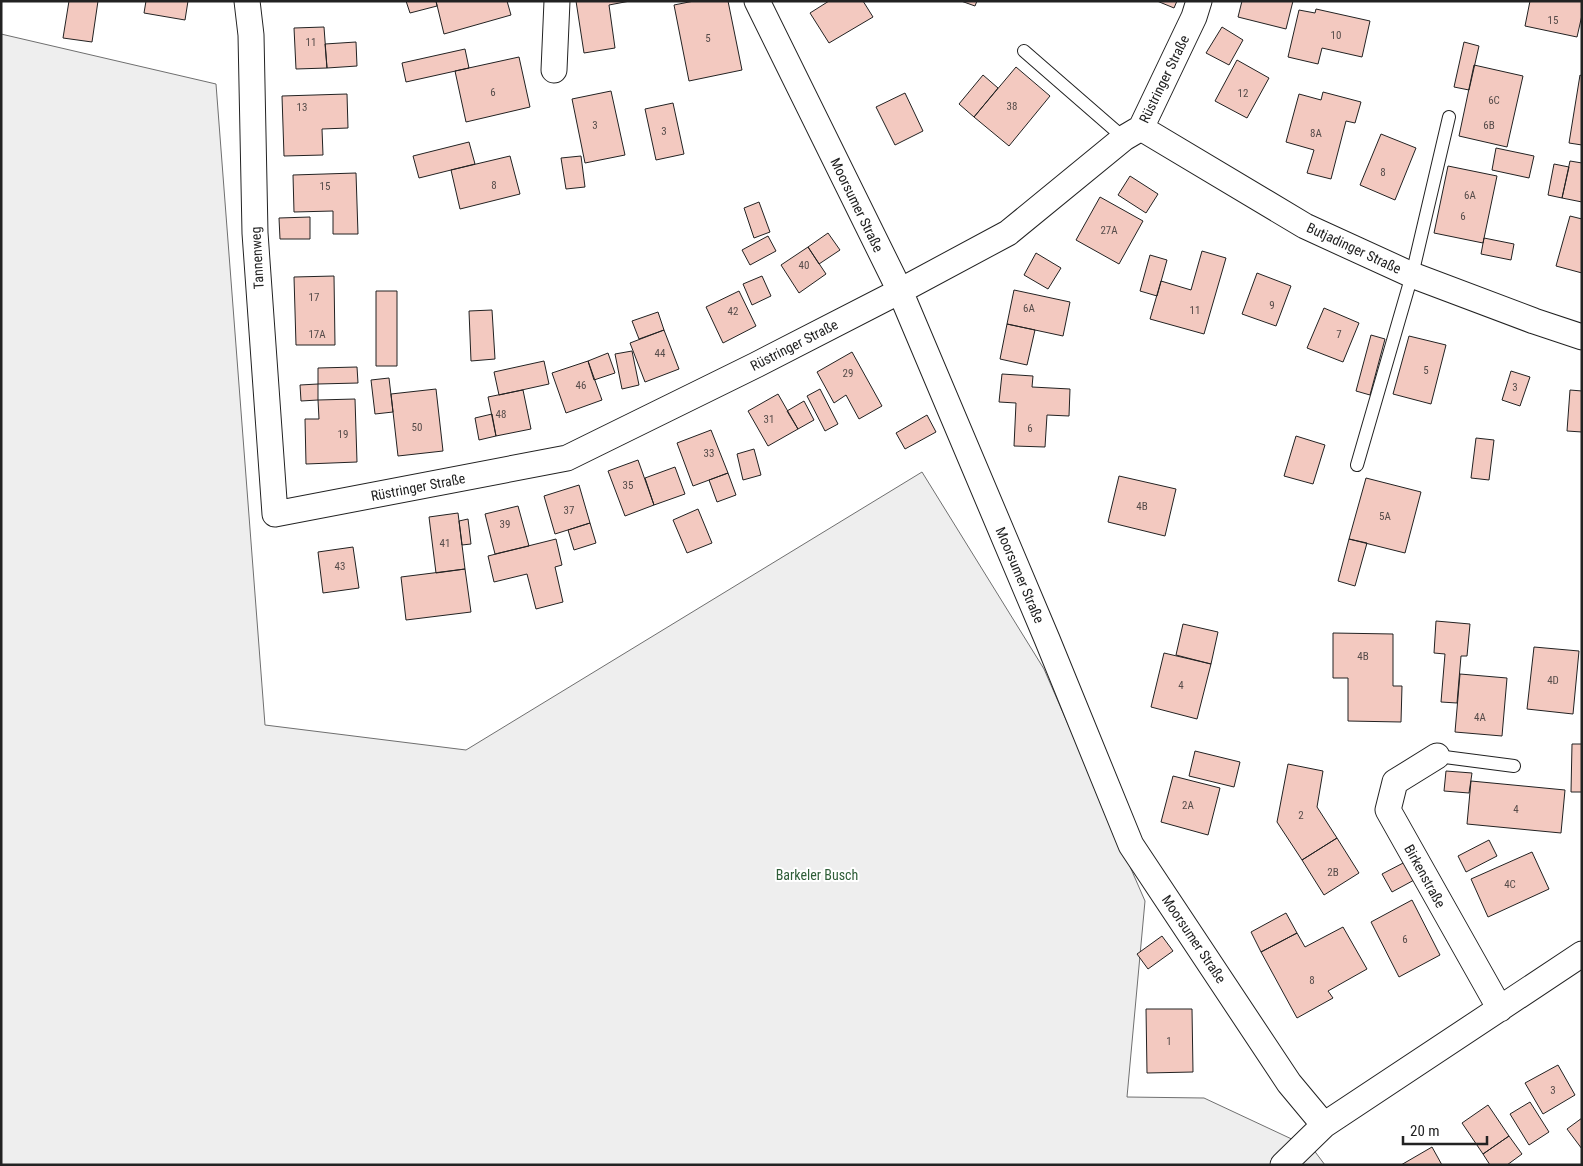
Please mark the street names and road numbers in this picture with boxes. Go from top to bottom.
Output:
street label: Rüstringer Straße [1136,32,1192,126]
street label: Moorsumer Straße [827,155,887,255]
street label: Butjadinger Straße [1304,219,1404,277]
street label: Tannenweg [247,226,267,290]
street label: Rüstringer Straße [748,316,841,374]
street label: Rüstringer Straße [369,470,467,504]
street label: Moorsumer Straße [993,525,1048,626]
street label: Birkenstraße [1401,842,1449,911]
street label: Moorsumer Straße [1159,892,1230,986]

